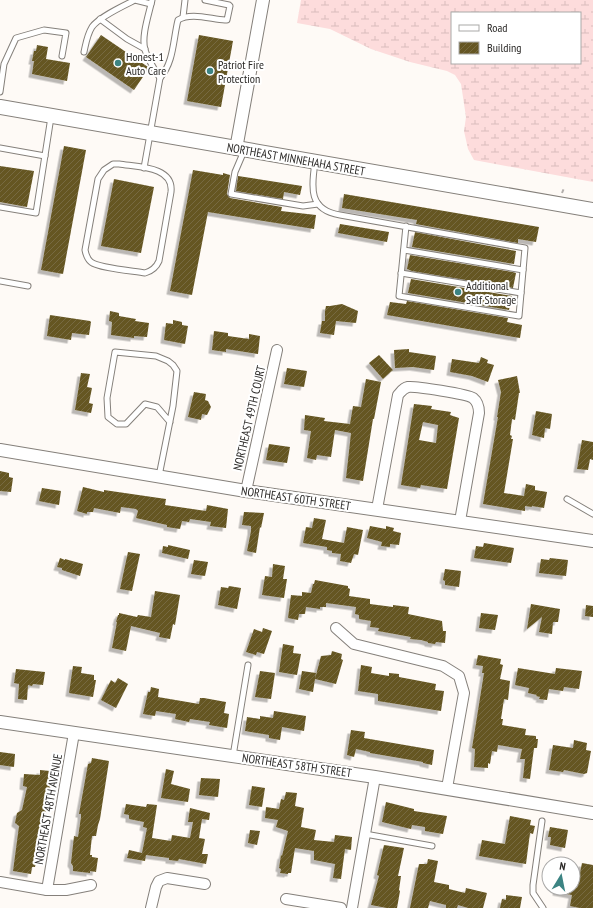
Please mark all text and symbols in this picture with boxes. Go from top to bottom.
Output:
legend [451,12,581,64]
text: Road [487,20,507,35]
text: Building [487,40,522,55]
place label: Honest-1 Auto Care [126,49,166,78]
place label: Patriot Fire Protection [218,57,264,86]
marker: Honest-1 Auto Care [113,58,123,68]
marker: Patriot Fire Protection [205,66,215,76]
street label: NORTHEAST MINNEHAHA STREET [226,139,367,179]
place label: Additional Self Storage [466,278,516,307]
marker: Additional Self Storage [453,287,463,297]
street label: NORTHEAST 49TH COURT [230,363,269,472]
street label: NORTHEAST 60TH STREET [240,483,352,513]
street label: NORTHEAST 58TH STREET [241,750,353,780]
street label: NORTHEAST 48TH AVENUE [31,752,65,866]
north arrow [541,856,581,896]
text: N [559,859,567,874]

